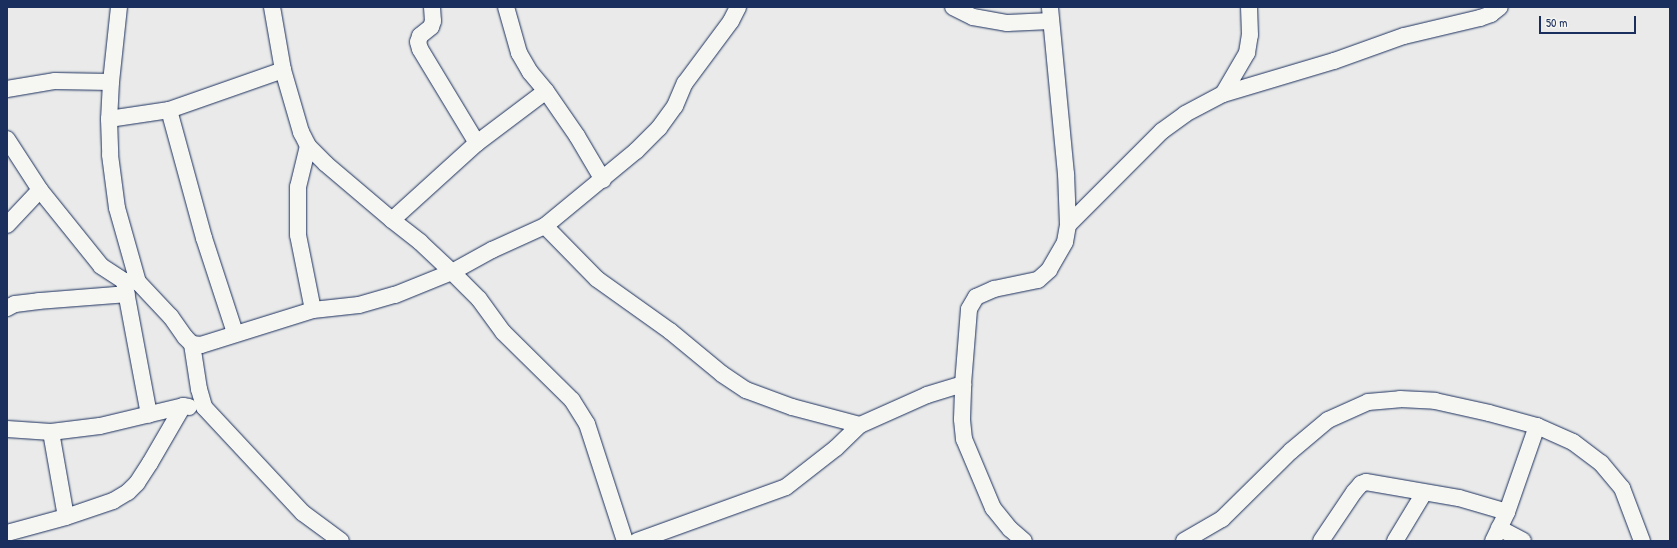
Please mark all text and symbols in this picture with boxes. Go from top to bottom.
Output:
scale bar [1541,8,1638,34]
text: 50 m [1546,14,1567,31]

